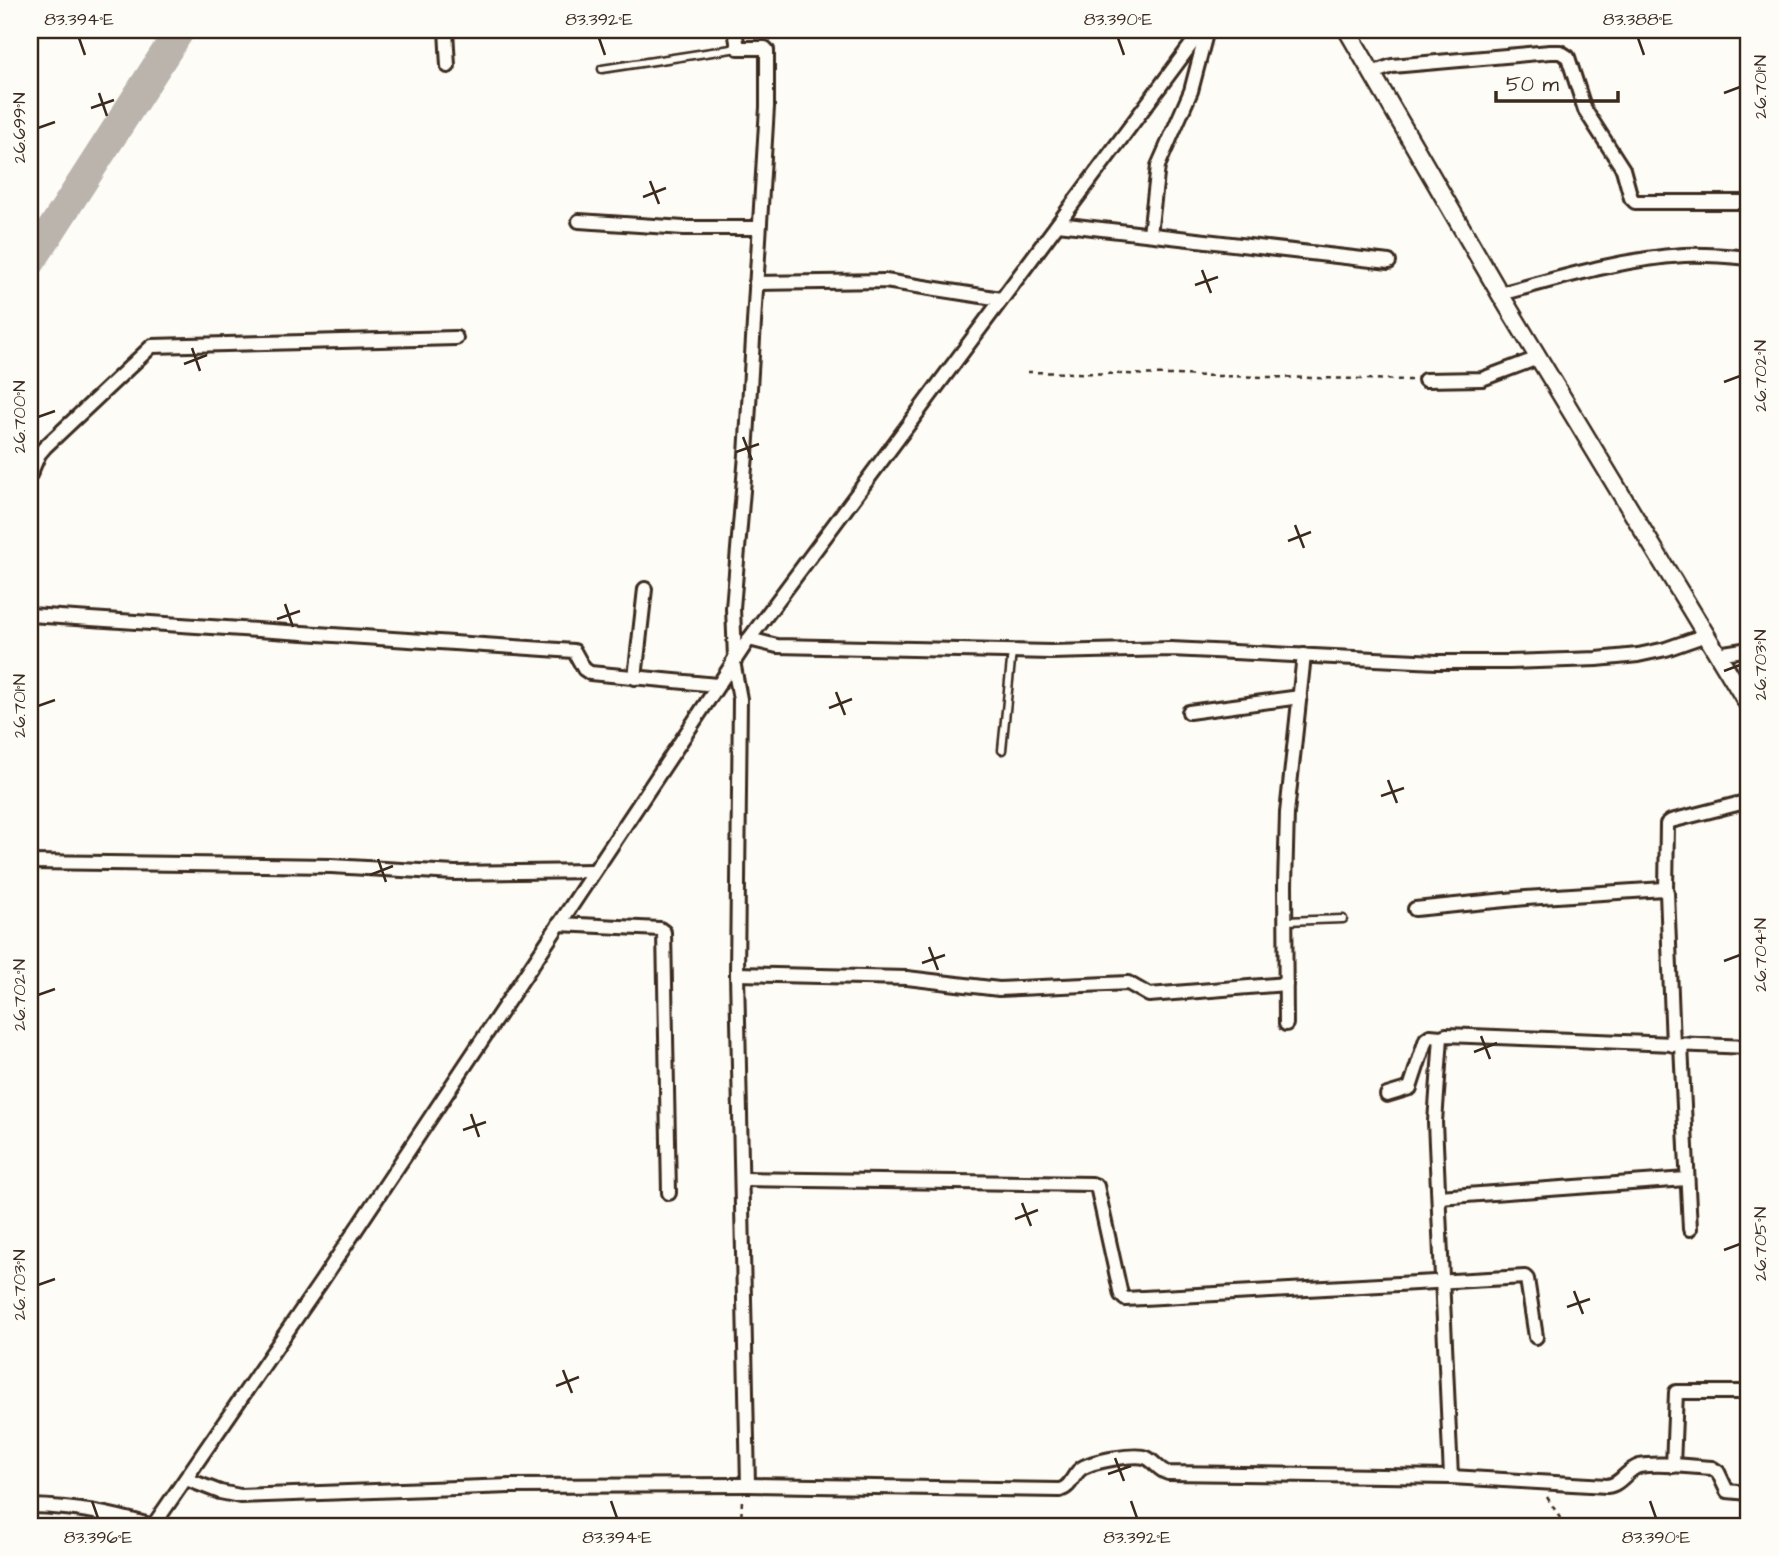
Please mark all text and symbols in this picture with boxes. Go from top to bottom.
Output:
text: 83.394°E [44,7,114,32]
text: 83.392°E [565,7,633,32]
text: 83.390°E [1084,7,1153,32]
text: 83.388°E [1603,7,1674,32]
text: 26.701°N [1748,55,1773,119]
scale bar [1496,60,1618,104]
text: 50 m [1506,70,1560,99]
text: 26.699°N [7,92,32,164]
text: 26.702°N [1748,340,1773,412]
text: 26.700°N [7,380,32,454]
text: 26.703°N [1748,630,1773,700]
text: 26.701°N [7,674,32,738]
text: 26.704°N [1748,918,1773,992]
text: 26.702°N [7,959,32,1031]
text: 26.705°N [1748,1207,1773,1281]
text: 26.703°N [7,1250,32,1320]
text: 83.396°E [64,1525,133,1550]
text: 83.394°E [582,1525,652,1550]
text: 83.392°E [1103,1525,1171,1550]
text: 83.390°E [1622,1525,1691,1550]

